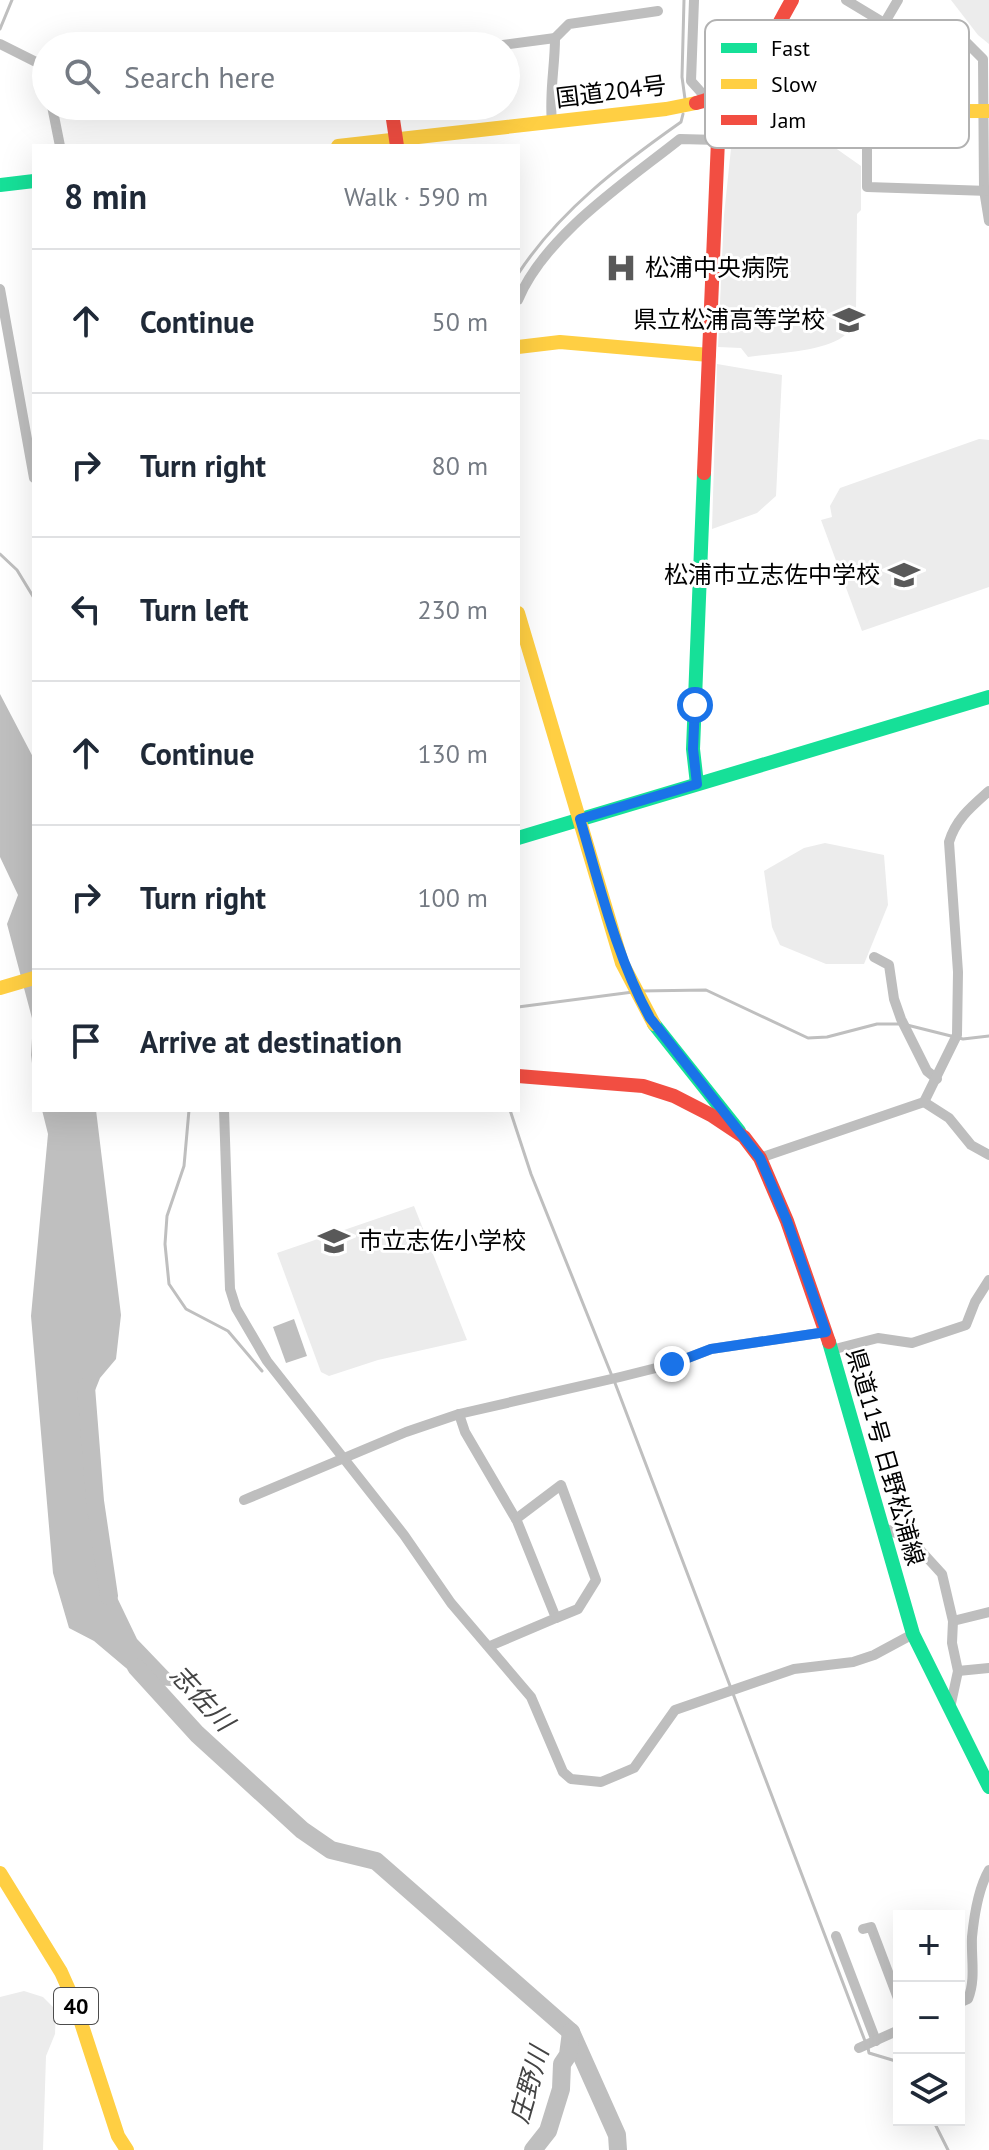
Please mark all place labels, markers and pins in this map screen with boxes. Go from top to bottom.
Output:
hospital icon: 松浦中央病院 [604,251,638,285]
place label: 松浦中央病院 [645,252,789,283]
school or university icon: 県立松浦高等学校 [832,303,866,337]
place label: 県立松浦高等学校 [633,304,825,335]
school or university icon: 松浦市立志佐中学校 [887,558,921,592]
place label: 松浦市立志佐中学校 [664,559,880,590]
school or university icon: 市立志佐小学校 [317,1224,351,1258]
place label: 市立志佐小学校 [358,1225,526,1256]

